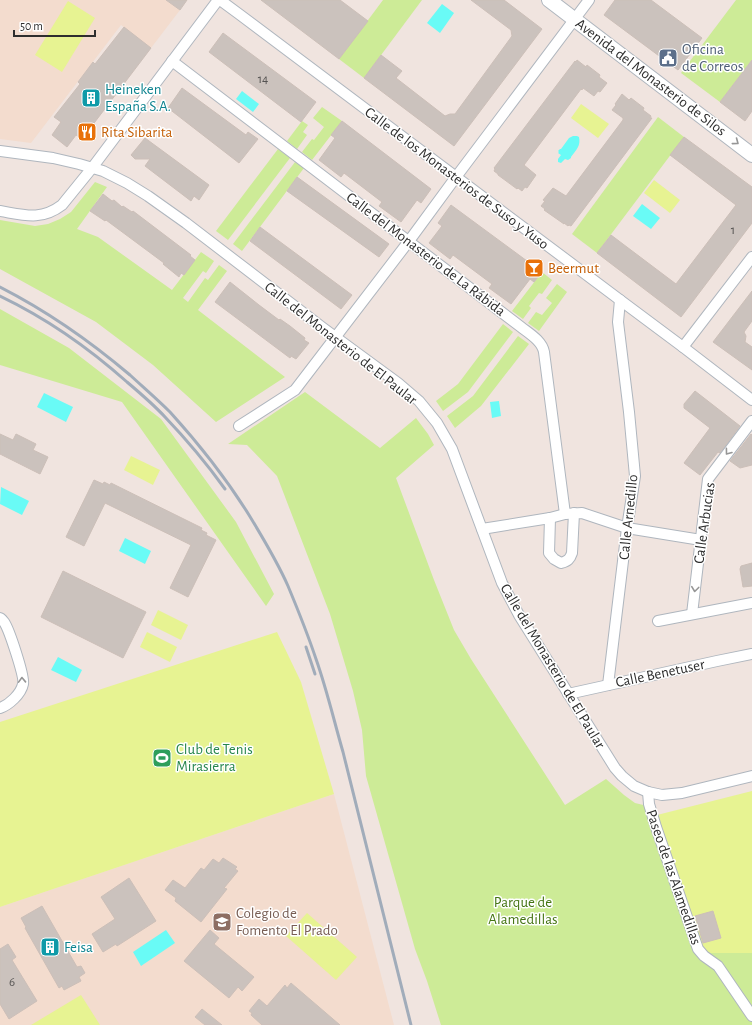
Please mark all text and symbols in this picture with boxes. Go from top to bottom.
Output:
scale bar [14,12,95,38]
street label: Avenida del Monasterio de Silos [573,16,729,139]
text: 50 m [20,20,43,32]
place label: Oficina de Correos [682,42,743,74]
public building icon: Oficina de Correos [657,47,679,69]
house number: 14 [258,73,268,86]
place label: Heineken España S.A. [105,82,171,114]
building icon: Heineken España S.A. [80,87,102,109]
street label: Calle de los Monasterios de Suso y Yuso [362,104,551,252]
restaurant icon: Rita Sibarita [76,121,98,143]
place label: Rita Sibarita [101,125,173,140]
one-way arrow [731,138,738,145]
street label: Calle del Monasterio de La Rábida [343,190,508,319]
house number: 1 [731,224,735,237]
bar icon: Beermut [523,257,545,279]
place label: Beermut [548,261,599,276]
street label: Calle del Monasterio de El Paular [262,279,420,408]
one-way arrow [726,448,733,455]
street label: Calle Arnedillo [617,474,640,560]
street label: Calle Arbucias [691,481,718,565]
street label: Calle del Monasterio de El Paular [497,581,608,751]
one-way arrow [691,585,700,592]
street label: Calle Benetuser [614,657,706,690]
one-way arrow [18,677,26,683]
place label: Club de Tenis Mirasierra [176,742,253,774]
sports icon: Club de Tenis Mirasierra [151,747,173,769]
street label: Paseo de las Alamedillas [643,808,704,947]
park label: Parque de Alamedillas [488,895,558,927]
place label: Colegio de Fomento El Prado [236,906,338,938]
school or university icon: Colegio de Fomento El Prado [211,911,233,933]
building icon: Feisa [39,936,61,958]
place label: Feisa [64,940,93,955]
house number: 6 [9,976,15,989]

